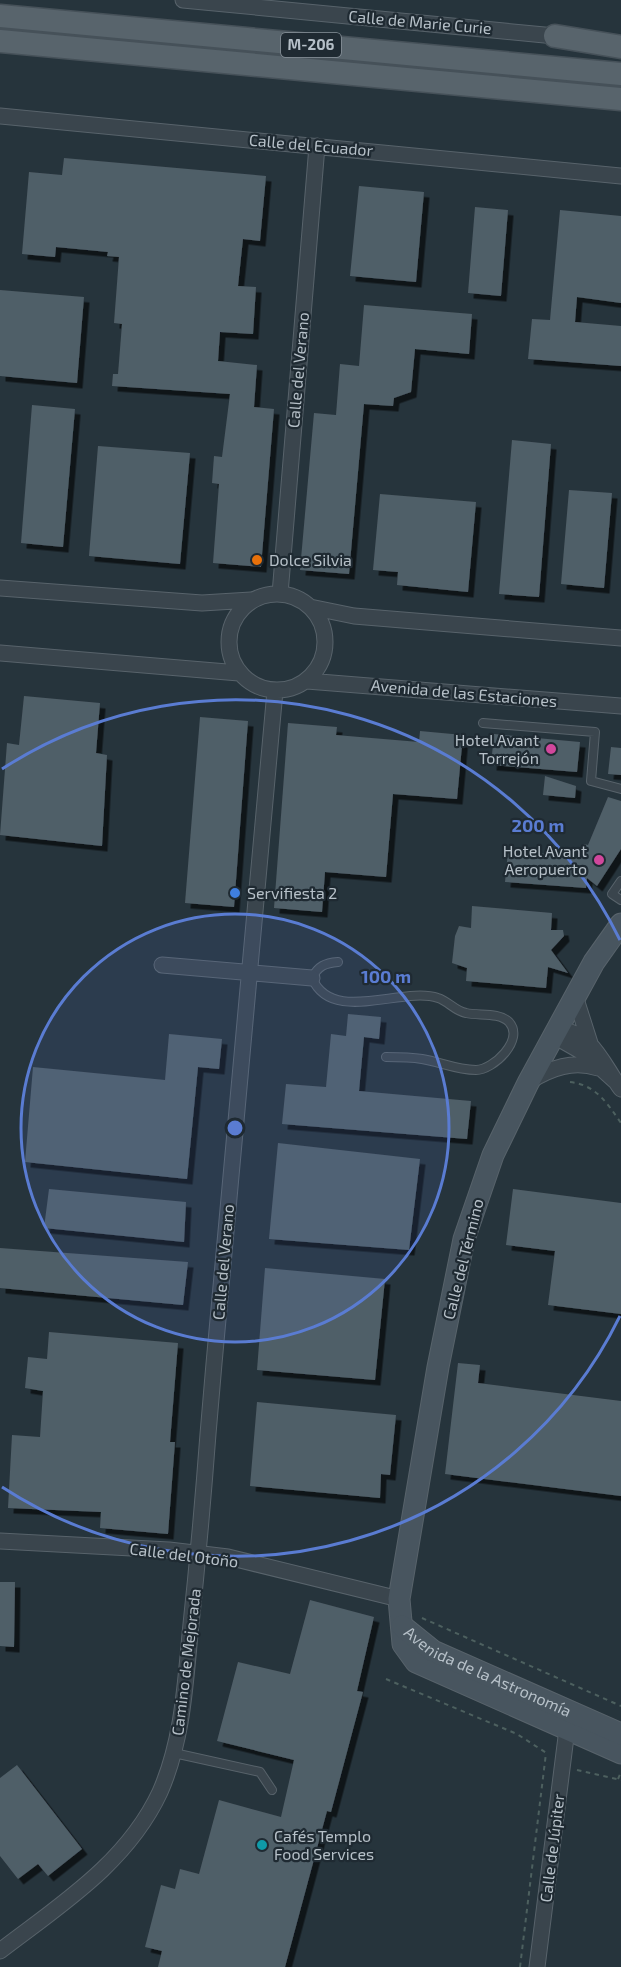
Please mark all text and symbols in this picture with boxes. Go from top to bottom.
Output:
street label: Calle de Marie Curie [348,6,492,37]
road number: M-206 [281,33,341,57]
street label: Calle del Ecuador [248,130,375,159]
street label: Calle del Verano [283,311,312,429]
place label: Dolce Silvia [269,550,352,569]
marker: Dolce Silvia [250,553,264,567]
street label: Avenida de las Estaciones [370,675,558,710]
place label: Hotel Avant Torrejón [455,730,539,768]
marker: Hotel Avant Torrejón [544,742,558,756]
text: 200 m [512,814,564,836]
place label: Hotel Avant Aeropuerto [503,841,587,878]
marker: Hotel Avant Aeropuerto [592,853,606,867]
place label: Servifiesta 2 [247,883,337,902]
marker: Servifiesta 2 [228,886,242,900]
text: 100 m [361,965,411,987]
centre of rings [225,1118,245,1138]
street label: Calle del Término [438,1197,487,1321]
street label: Calle del Verano [208,1203,237,1321]
street label: Calle del Otoño [129,1538,240,1571]
street label: Camino de Mejorada [167,1587,205,1737]
street label: Avenida de la Astronomía [401,1622,575,1720]
street label: Calle de Júpiter [535,1792,568,1903]
place label: Cafés Templo Food Services [274,1826,374,1863]
marker: Cafés Templo Food Services [255,1838,269,1852]

